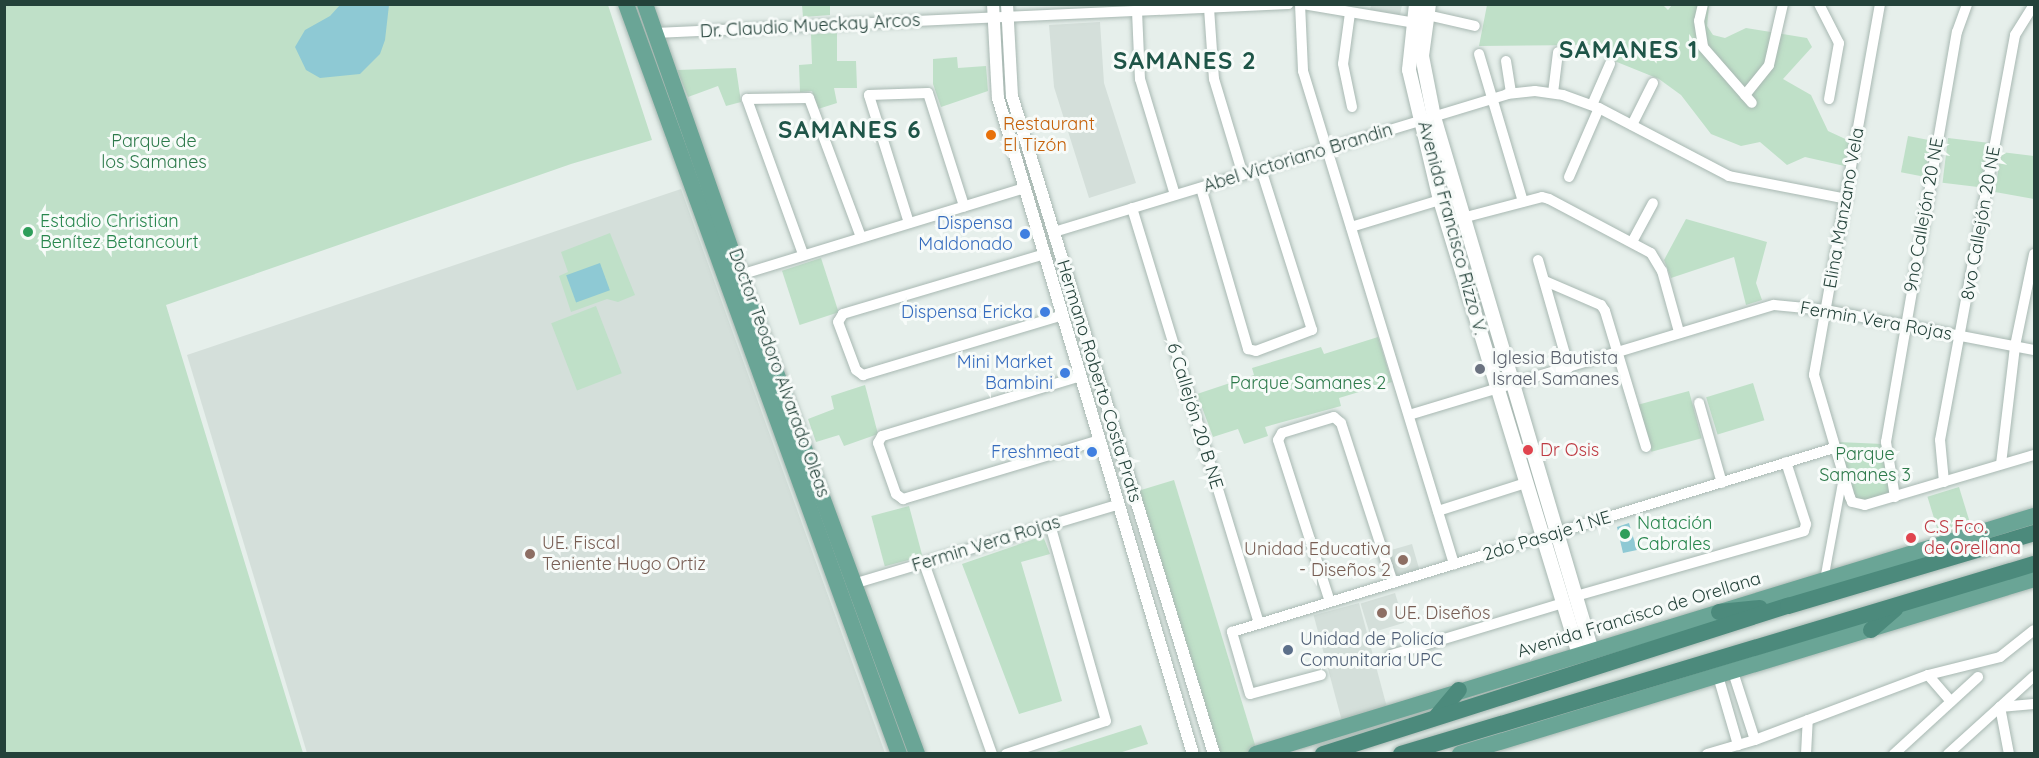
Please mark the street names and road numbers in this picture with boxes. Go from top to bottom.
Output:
street label: Dr. Claudio Mueckay Arcos [699,9,921,43]
street label: Abel Victoriano Brandin [1201,119,1395,197]
street label: Avenida Francisco Rizzo V. [1413,119,1491,337]
street label: Elina Manzano Vela [1819,126,1869,290]
street label: 9no Callejón 20 NE [1900,136,1948,294]
street label: 8vo Callejón 20 NE [1957,144,2005,302]
street label: Doctor Teodoro Alvarado Oleas [724,246,834,500]
street label: Hermano Roberto Costa Prats [1052,257,1146,505]
street label: Fermin Vera Rojas [1798,297,1954,345]
street label: 6 Callejón 20 B NE [1162,340,1228,492]
street label: 2do Pasaje 1 NE [1480,506,1614,566]
street label: Fermin Vera Rojas [909,511,1063,577]
street label: Avenida Francisco de Orellana [1515,568,1763,662]

